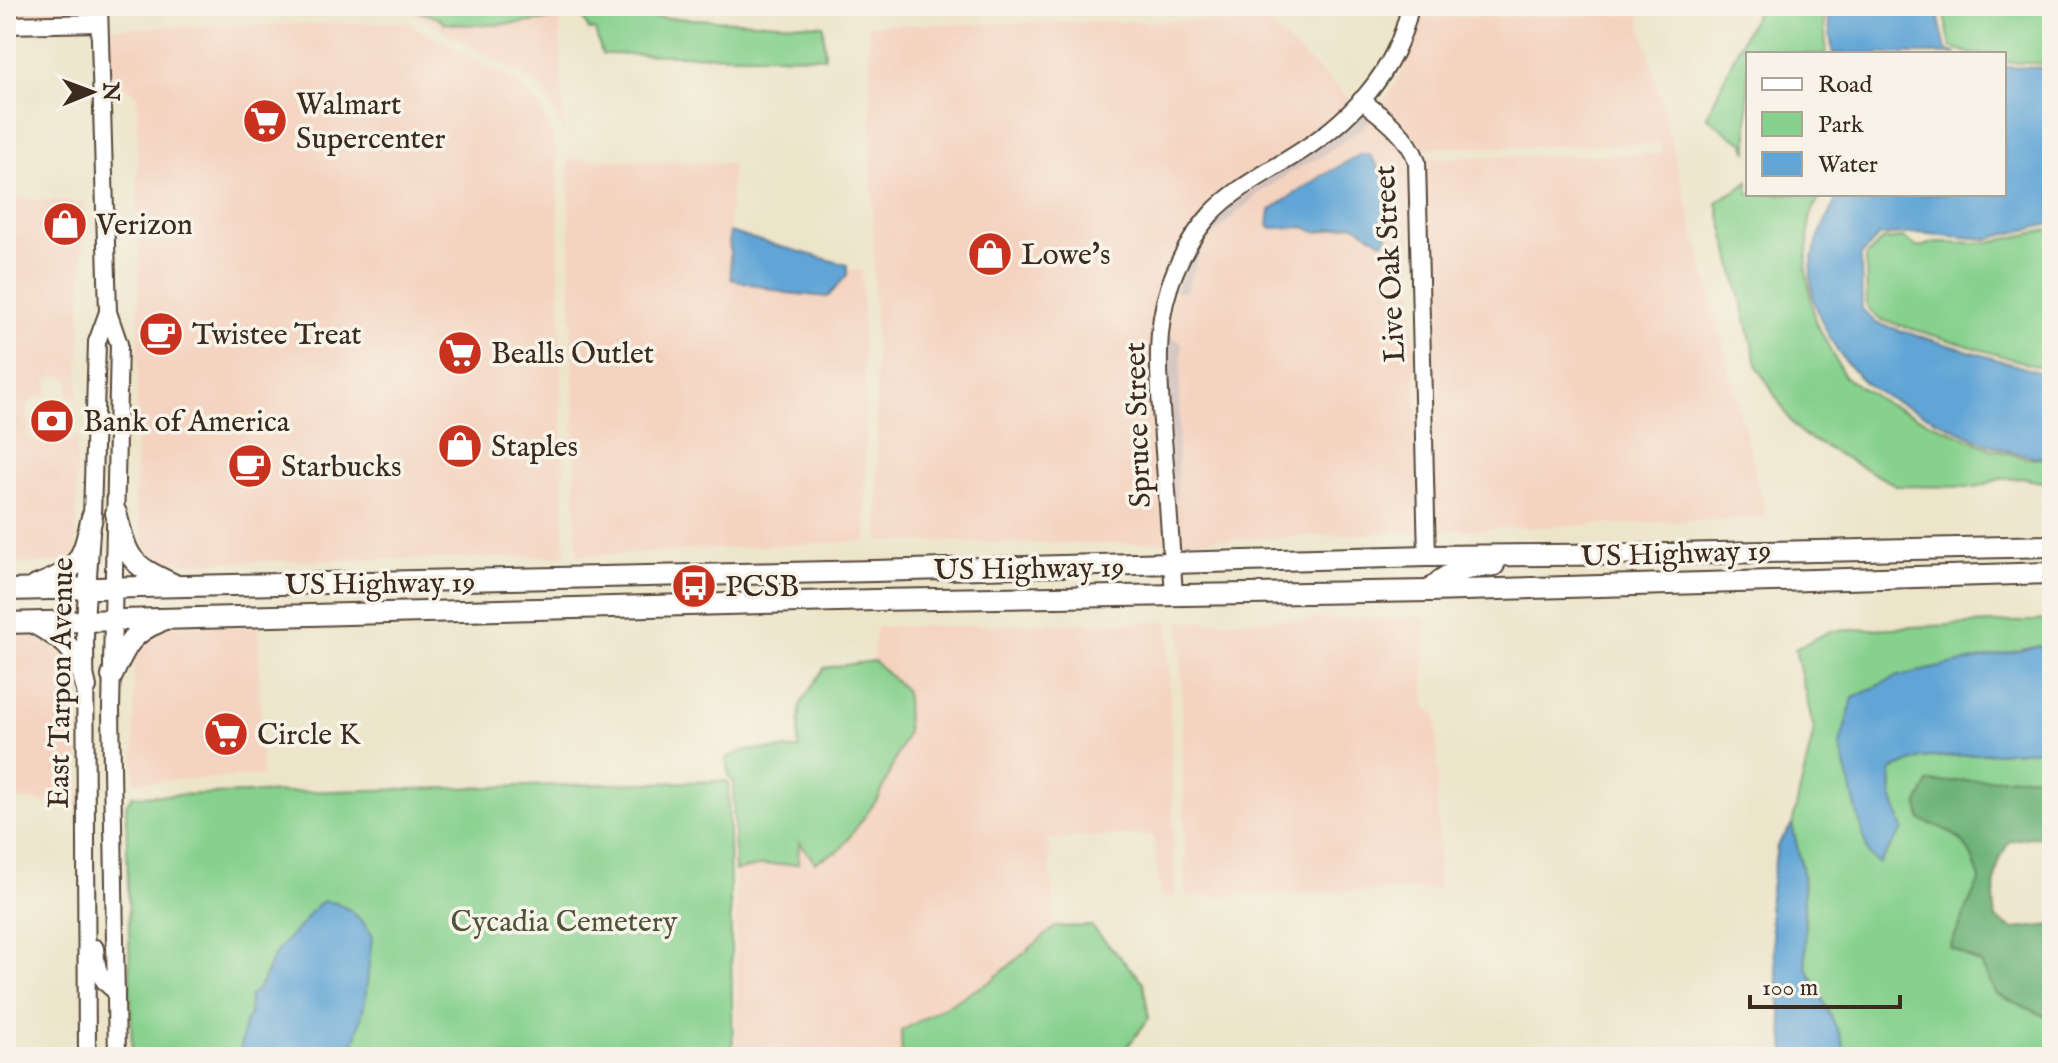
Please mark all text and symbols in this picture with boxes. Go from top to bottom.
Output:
north arrow [52,52,132,132]
legend [1746,52,2006,196]
text: Road [1818,70,1872,101]
text: N [96,81,124,101]
place label: Walmart Supercenter [296,87,446,159]
supermarket icon: Walmart Supercenter [241,97,289,145]
text: Park [1818,110,1864,141]
text: Water [1818,150,1878,181]
street label: Live Oak Street [1367,164,1415,364]
shop icon: Verizon [41,200,89,248]
place label: Verizon [95,207,193,245]
shop icon: Lowe's [966,230,1014,278]
place label: Lowe's [1021,237,1110,275]
cafe icon: Twistee Treat [137,310,185,358]
place label: Twistee Treat [192,317,362,355]
supermarket icon: Bealls Outlet [436,329,484,377]
place label: Bealls Outlet [491,336,654,374]
street label: Spruce Street [1117,341,1161,508]
bank icon: Bank of America [28,397,76,445]
place label: Bank of America [83,404,290,442]
shop icon: Staples [436,422,484,470]
place label: Staples [491,429,578,467]
cafe icon: Starbucks [226,442,274,490]
place label: Starbucks [281,449,402,487]
street label: US Highway 19 [1580,533,1772,577]
street label: US Highway 19 [933,549,1125,591]
street label: East Tarpon Avenue [41,557,83,809]
bus stop icon: PCSB [670,562,718,610]
street label: US Highway 19 [284,564,476,606]
place label: PCSB [725,569,799,607]
supermarket icon: Circle K [202,710,250,758]
place label: Circle K [257,717,361,755]
park label: Cycadia Cemetery [450,904,678,942]
scale bar [1750,959,1900,1009]
text: 100 m [1762,973,1818,1004]

